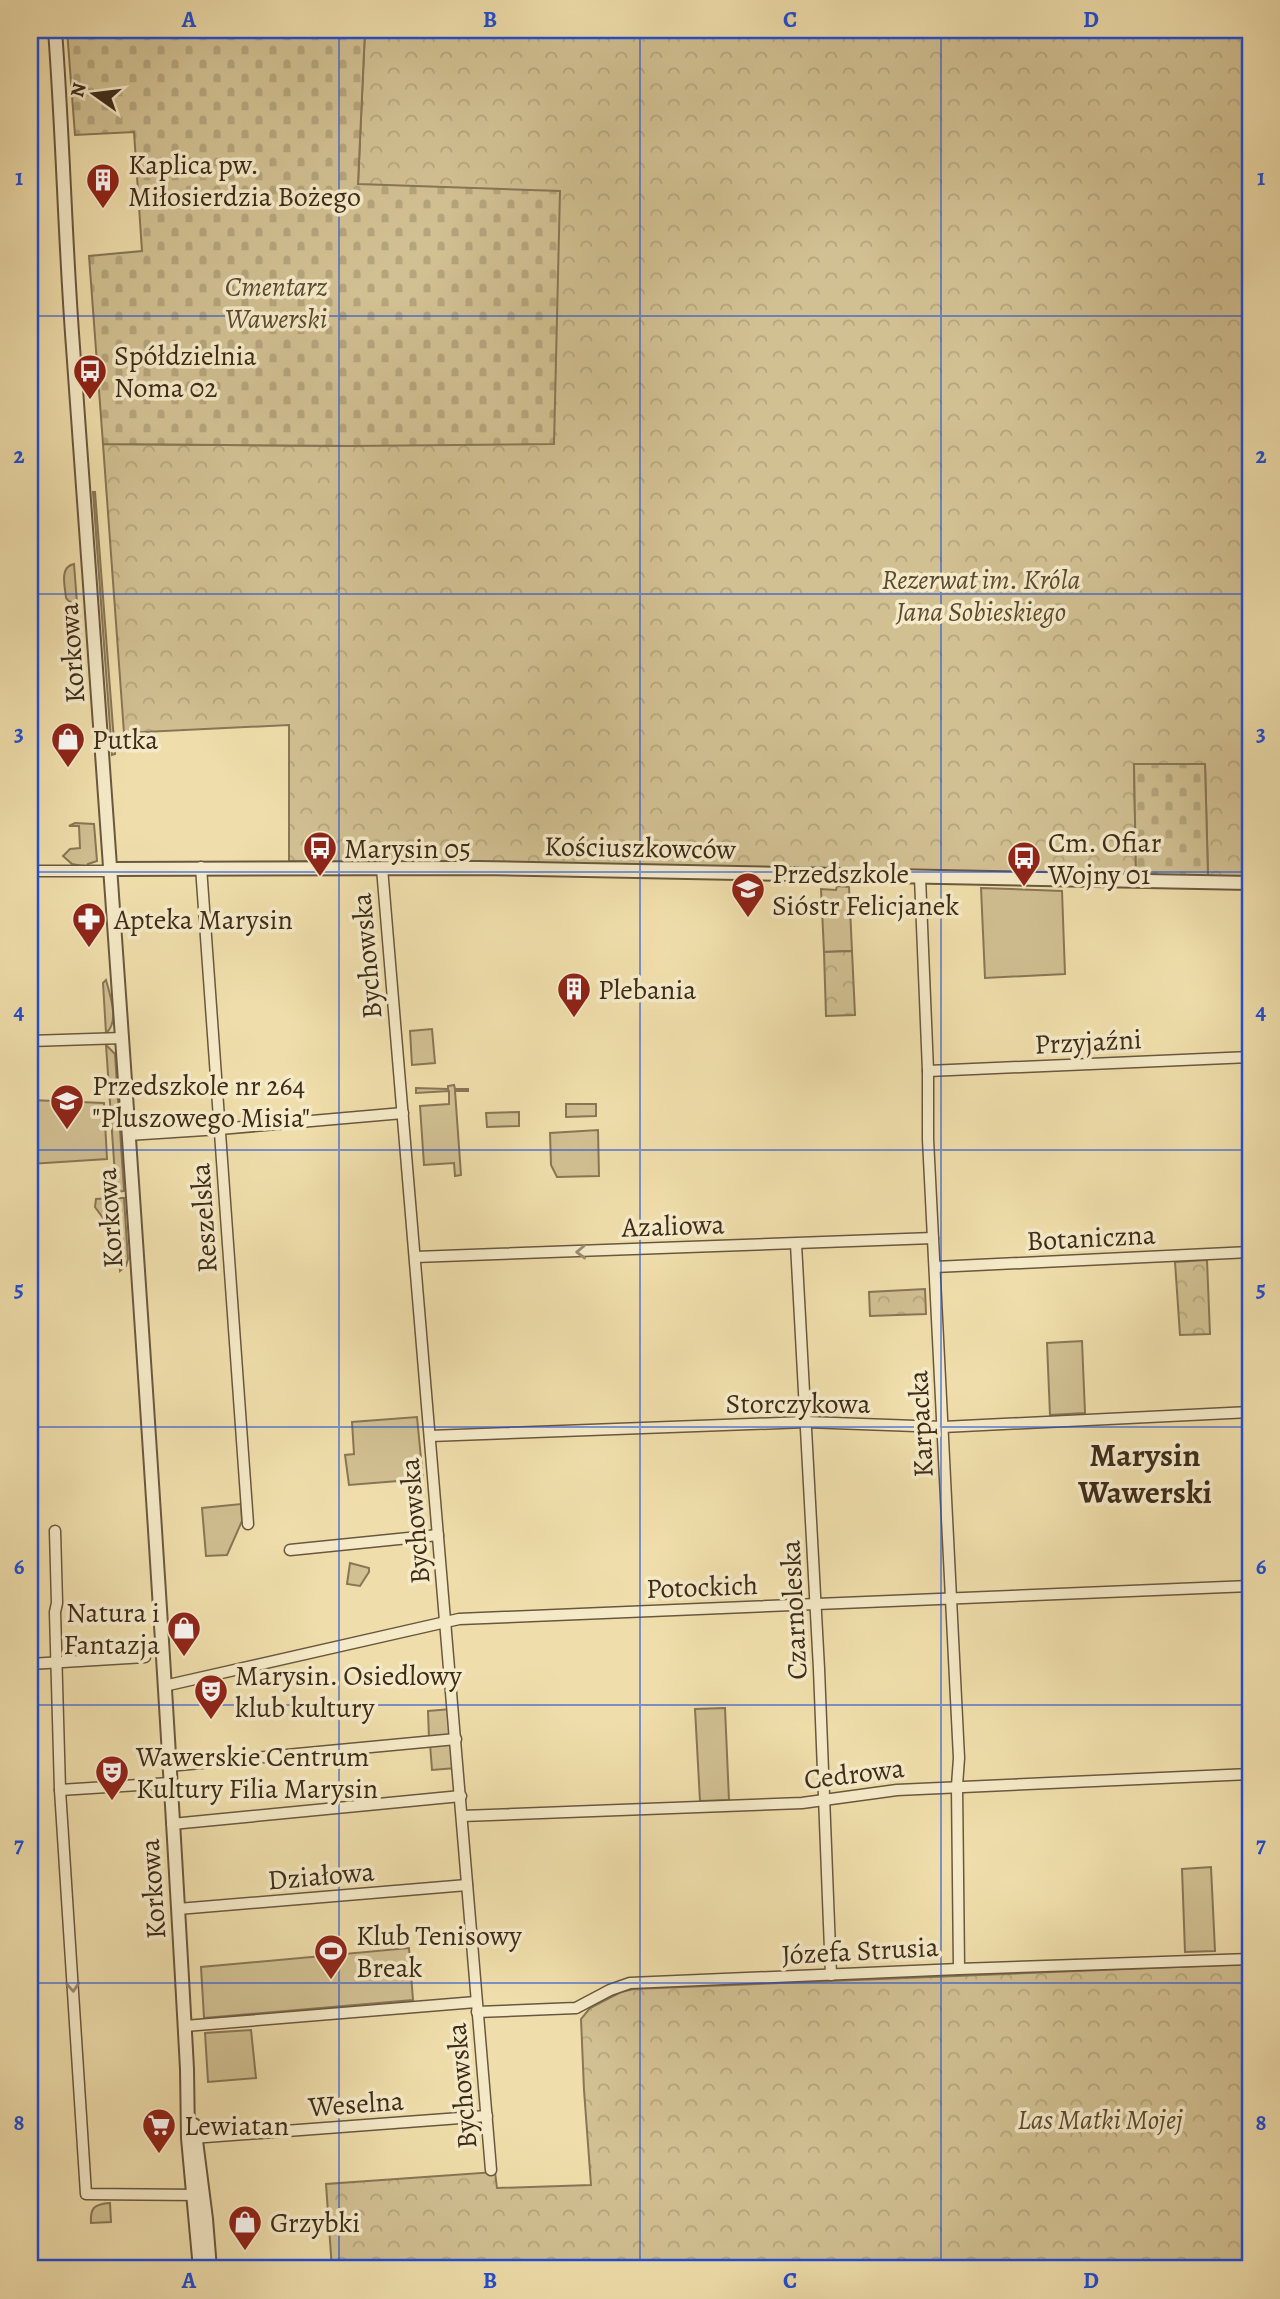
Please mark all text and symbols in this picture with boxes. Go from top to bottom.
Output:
text: A [181,4,197,35]
text: B [483,4,497,35]
text: C [783,4,797,35]
text: D [1083,4,1099,35]
north arrow [60,60,130,130]
text: N [64,80,93,100]
place label: Kaplica pw. Miłosierdzia Bożego [128,146,361,216]
building icon: Kaplica pw. Miłosierdzia Bożego [84,161,122,210]
text: 1 [15,162,23,193]
text: 1 [1257,162,1265,193]
park label: Cmentarz Wawerski [225,268,328,338]
place label: Spółdzielnia Noma 02 [114,337,257,407]
bus stop icon: Spółdzielnia Noma 02 [71,352,109,401]
text: 2 [13,440,25,471]
text: 2 [1255,440,1267,471]
park label: Rezerwat im. Króla Jana Sobieskiego [882,561,1080,631]
street label: Korkowa [50,601,94,704]
text: 3 [14,718,24,749]
text: 3 [1256,718,1266,749]
shop icon: Putka [49,720,87,769]
place label: Putka [92,721,158,759]
place label: Cm. Ofiar Wojny 01 [1047,824,1162,894]
street label: Kościuszkowców [544,827,736,869]
bus stop icon: Marysin 05 [301,829,339,878]
place label: Marysin 05 [344,830,471,868]
bus stop icon: Cm. Ofiar Wojny 01 [1005,839,1043,888]
place label: Przedszkole Sióstr Felicjanek [772,855,959,925]
school or university icon: Przedszkole Sióstr Felicjanek [729,870,767,919]
street label: Bychowska [343,891,391,1020]
pharmacy icon: Apteka Marysin [70,900,108,949]
place label: Apteka Marysin [113,901,293,939]
building icon: Plebania [555,970,593,1019]
place label: Plebania [598,971,696,1009]
text: 4 [14,996,25,1027]
text: 4 [1256,996,1267,1027]
street label: Przyjaźni [1033,1020,1143,1064]
place label: Przedszkole nr 264 "Pluszowego Misia" [92,1067,310,1137]
school or university icon: Przedszkole nr 264 "Pluszowego Misia" [48,1082,86,1131]
street label: Reszelska [181,1162,227,1274]
street label: Korkowa [88,1166,132,1269]
street label: Azaliowa [620,1205,725,1247]
street label: Botaniczna [1026,1216,1156,1260]
one-way arrow [575,1244,586,1259]
text: 5 [14,1273,24,1304]
text: 5 [1256,1273,1266,1304]
street label: Karpacka [899,1369,943,1478]
street label: Storczykowa [726,1385,870,1423]
district label: Marysin Wawerski [1077,1433,1212,1514]
street label: Bychowska [391,1456,439,1585]
street label: Czarnoleska [771,1539,817,1681]
text: 6 [14,1551,25,1582]
text: 6 [1256,1551,1267,1582]
street label: Potockich [645,1566,759,1608]
place label: Natura i Fantazja [63,1594,160,1664]
shop icon: Natura i Fantazja [165,1609,203,1658]
place label: Marysin. Osiedlowy klub kultury [235,1657,462,1727]
theatre icon: Marysin. Osiedlowy klub kultury [192,1672,230,1721]
place label: Wawerskie Centrum Kultury Filia Marysin [135,1738,378,1808]
street label: Cedrowa [802,1749,906,1799]
theatre icon: Wawerskie Centrum Kultury Filia Marysin [93,1753,131,1802]
text: 7 [14,1829,24,1860]
text: 7 [1256,1829,1266,1860]
street label: Korkowa [131,1837,175,1940]
street label: Działowa [266,1852,376,1900]
place label: Klub Tenisowy Break [356,1917,522,1987]
street label: Józefa Strusia [781,1928,939,1974]
sports icon: Klub Tenisowy Break [312,1932,350,1981]
one-way arrow [65,1982,80,1993]
street label: Bychowska [438,2021,486,2150]
street label: Weselna [306,2082,405,2126]
park label: Las Matki Mojej [1017,2101,1183,2139]
supermarket icon: Lewiatan [140,2106,178,2155]
text: 8 [13,2107,25,2138]
place label: Lewiatan [184,2107,289,2145]
text: 8 [1255,2107,1267,2138]
shop icon: Grzybki [226,2203,264,2252]
place label: Grzybki [270,2204,360,2242]
text: A [181,2265,197,2296]
text: B [483,2265,497,2296]
text: C [783,2265,797,2296]
text: D [1083,2265,1099,2296]

